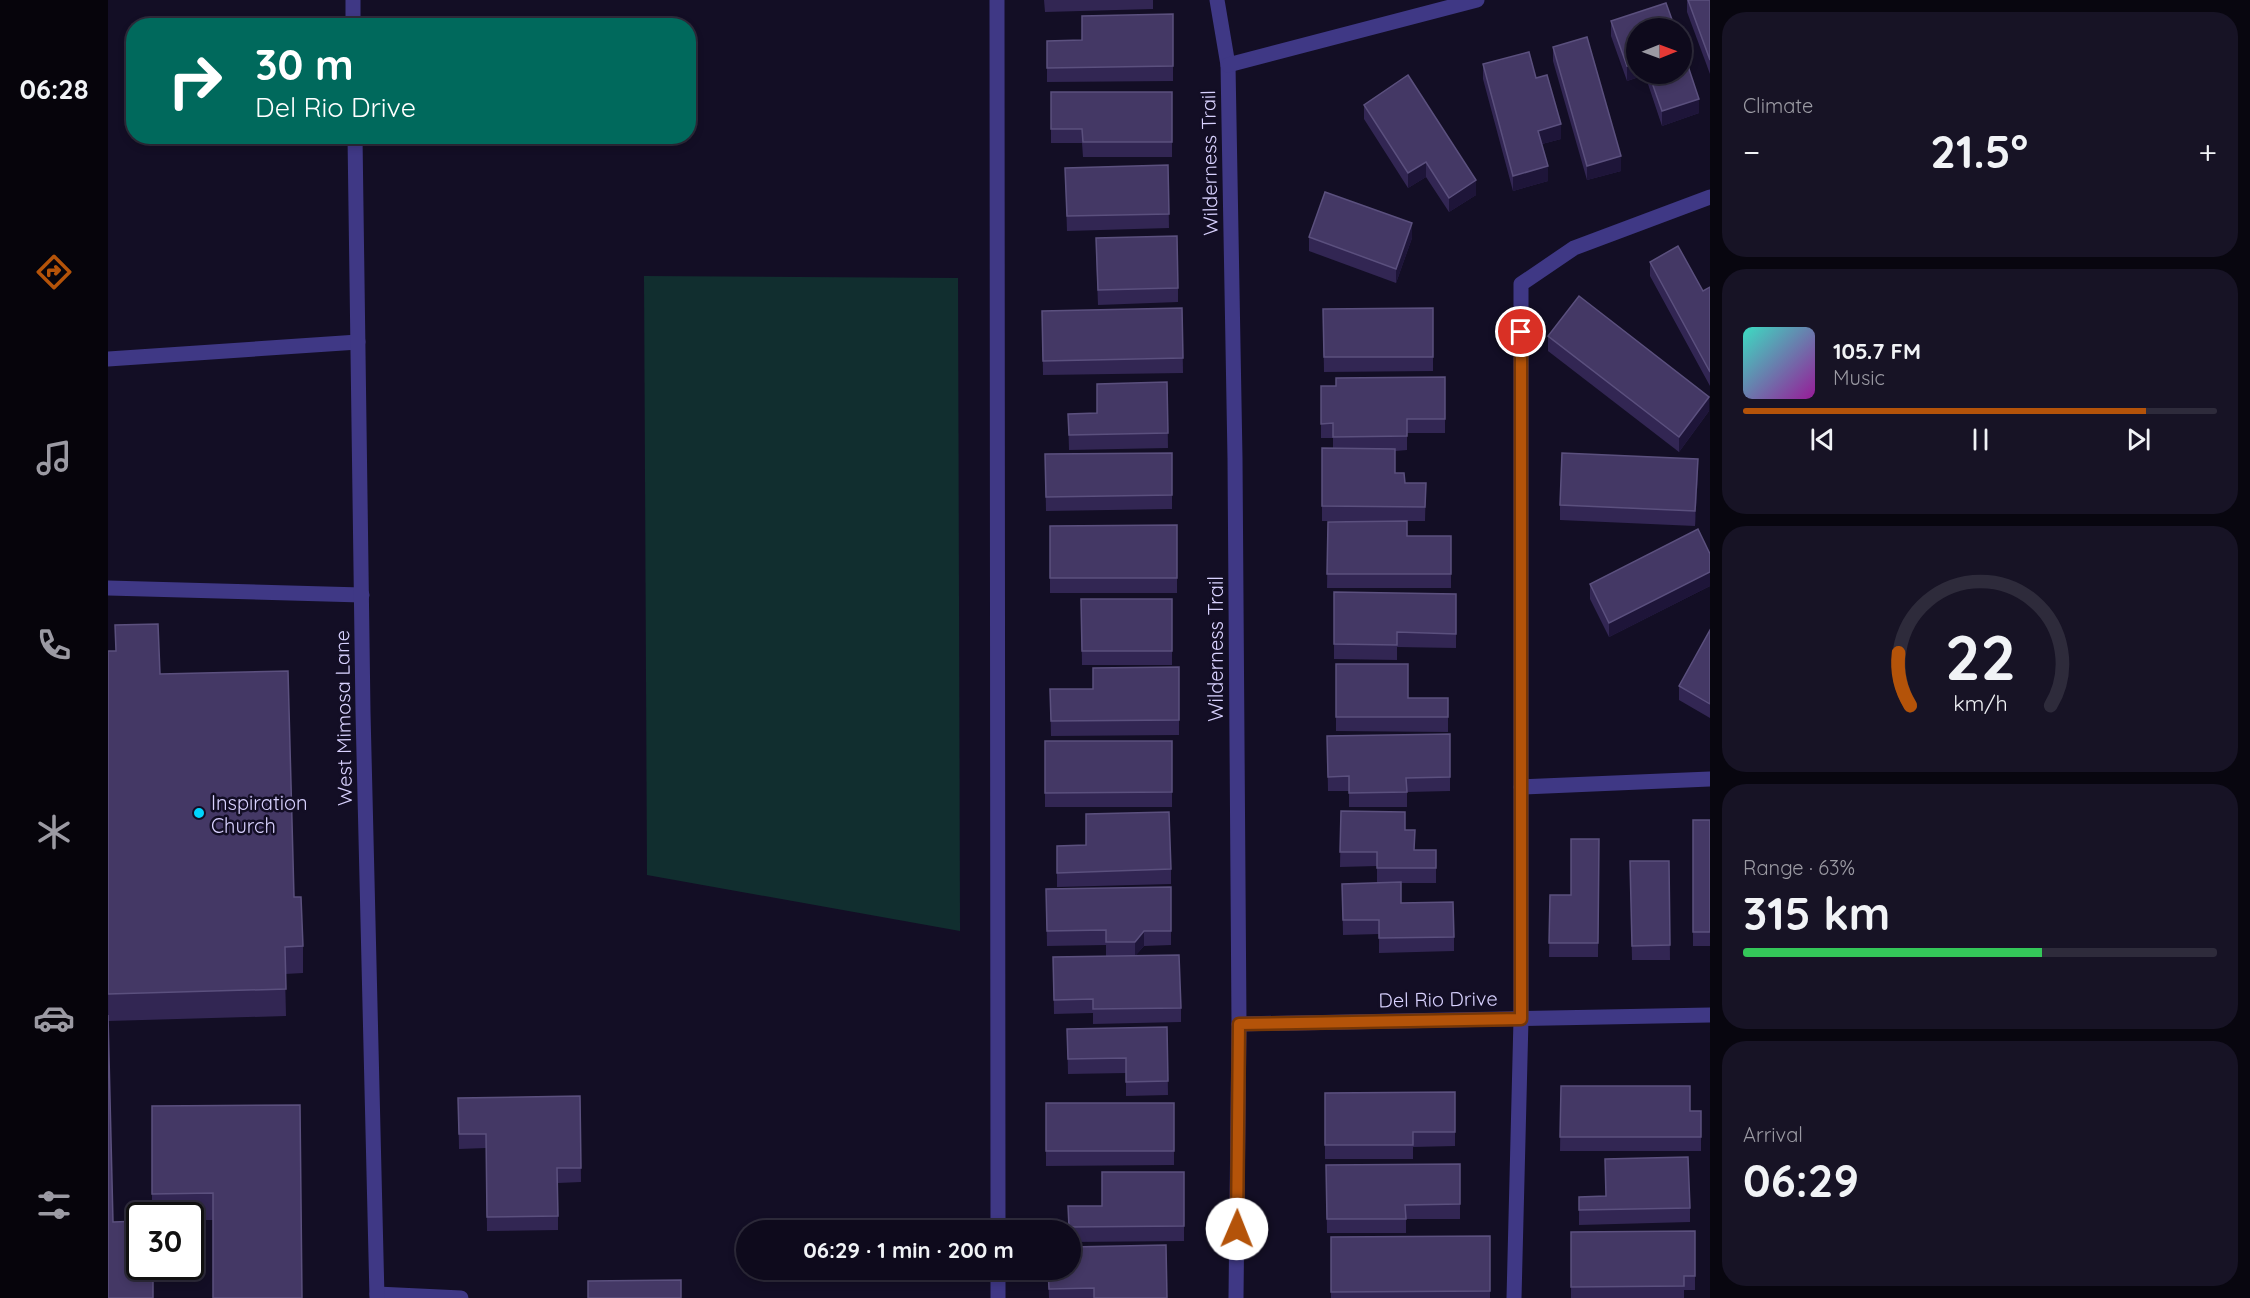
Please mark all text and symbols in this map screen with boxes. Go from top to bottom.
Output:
north arrow [1626,18,1692,84]
map controls [1626,18,1692,84]
text: 30 m [255,38,354,91]
icon: right [156,42,234,120]
text: 06:28 [19,72,89,106]
text: Del Rio Drive [255,90,416,124]
street label: Wilderness Trail [1195,90,1223,236]
text: Climate [1743,93,1813,118]
text: 21.5° [1930,123,2028,179]
text: − [1743,131,1760,172]
text: + [2198,131,2217,172]
icon: directions [33,251,75,293]
pin [1495,306,1546,357]
icon: arrive [1504,315,1537,348]
text: 105.7 FM [1833,337,1921,365]
text: Music [1833,365,1885,390]
icon: previous [1806,423,1839,456]
icon: pause [1964,423,1997,456]
icon: next [2122,423,2155,456]
icon: music [33,437,75,479]
street label: Wilderness Trail [1203,576,1228,722]
text: 22 [1944,618,2016,696]
icon: phone [33,624,75,666]
street label: West Mimosa Lane [329,630,357,806]
text: km/h [1953,690,2007,716]
place label: Inspiration Church [211,790,308,838]
marker: Inspiration Church [192,806,206,820]
icon: climate [33,811,75,853]
text: Range · 63% [1743,855,1855,880]
text: 315 km [1743,885,1890,941]
street label: Del Rio Drive [1378,985,1498,1013]
icon: car [33,997,75,1039]
text: Arrival [1743,1122,1803,1147]
text: 06:29 [1743,1152,1859,1208]
icon: filters [33,1184,75,1226]
position arrow [1205,1197,1269,1261]
speed limit sign: 30 [126,1202,204,1280]
text: 06:29 · 1 min · 200 m [803,1236,1014,1264]

